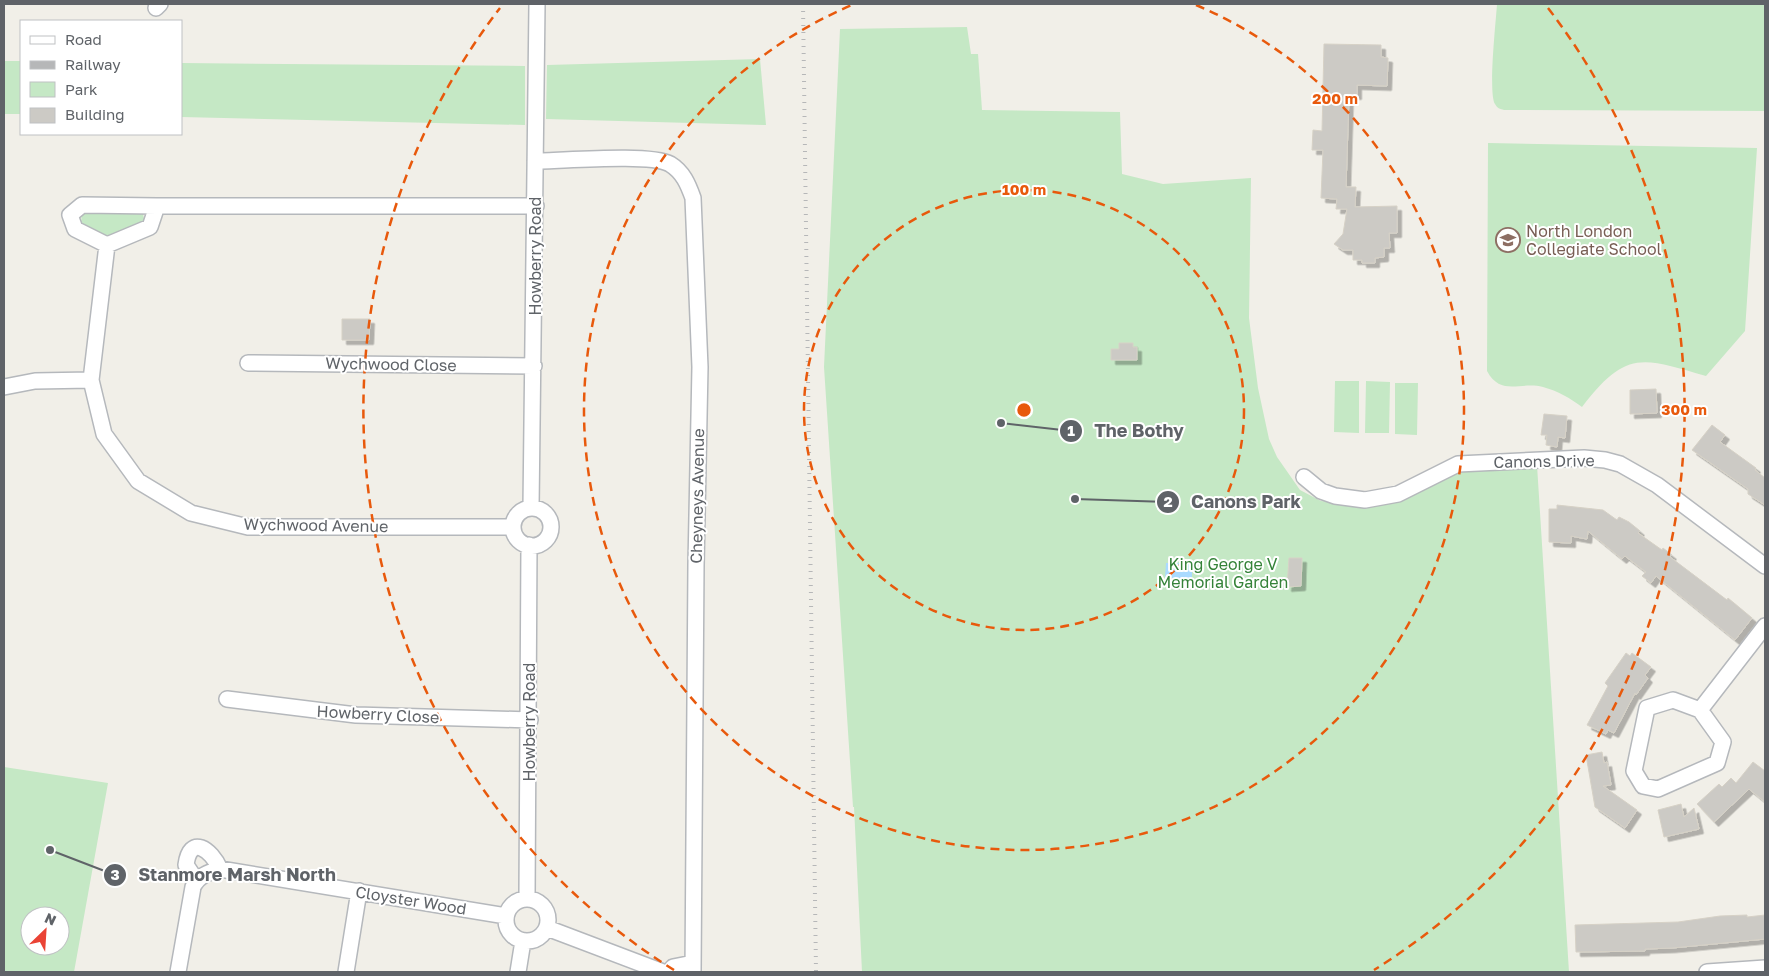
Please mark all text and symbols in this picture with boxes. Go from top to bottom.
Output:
legend [20,20,182,135]
text: Road [65,30,102,48]
text: Railway [65,55,121,73]
text: Park [65,80,98,98]
text: 200 m [1312,89,1358,107]
text: Building [65,105,125,123]
text: 100 m [1002,180,1046,198]
street label: Howberry Road [525,197,545,315]
place label: North London Collegiate School [1526,221,1662,259]
school or university icon: North London Collegiate School [1495,227,1521,253]
street label: Wychwood Close [325,353,457,375]
text: 300 m [1661,400,1707,418]
centre of rings [1015,401,1033,419]
callout: The Bothy [1059,414,1193,447]
text: The Bothy [1094,419,1184,441]
text: 1 [1067,421,1075,439]
street label: Cheyneys Avenue [686,428,708,564]
street label: Canons Drive [1493,450,1595,472]
callout: Canons Park [1156,486,1311,519]
text: Canons Park [1191,490,1302,512]
text: 2 [1163,492,1173,510]
street label: Wychwood Avenue [243,514,389,536]
park label: King George V Memorial Garden [1158,554,1288,592]
street label: Howberry Road [519,663,539,781]
street label: Howberry Close [316,701,440,727]
callout: Stanmore Marsh North [103,858,346,891]
text: Stanmore Marsh North [138,863,336,885]
text: 3 [110,865,120,883]
street label: Cloyster Wood [354,881,468,919]
north arrow [20,906,70,956]
text: N [42,909,59,929]

